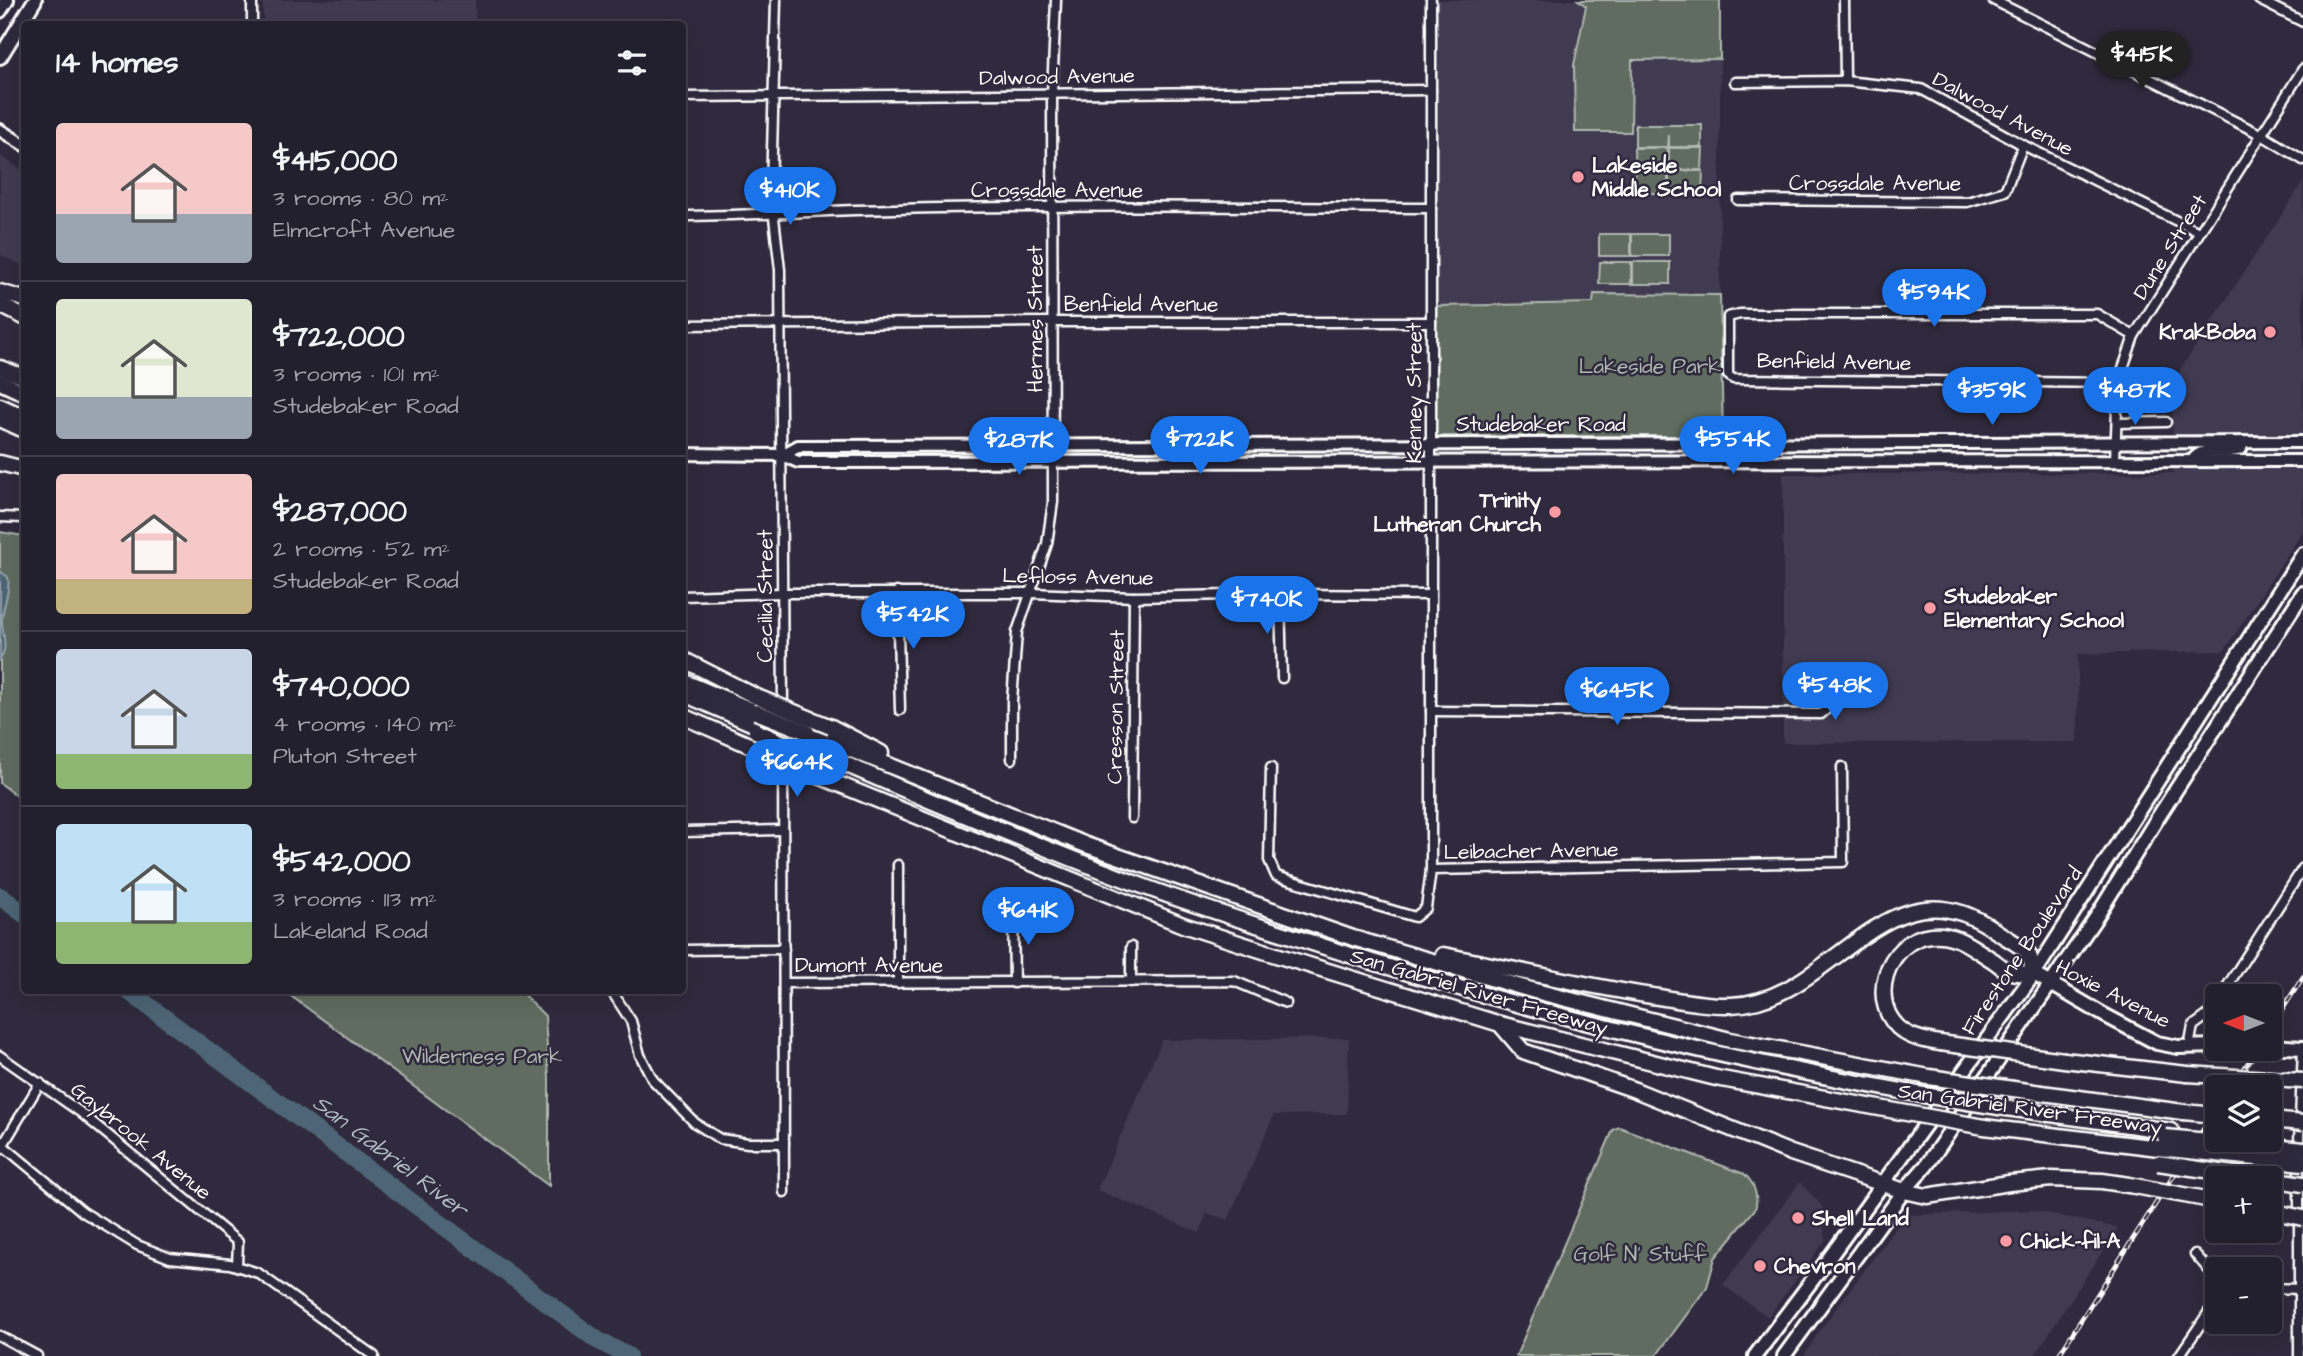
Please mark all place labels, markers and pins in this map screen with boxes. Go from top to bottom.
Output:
pin: $415K [2093,32,2191,91]
place label: Lakeside Middle School [1592,151,1722,204]
pin: $410K [741,168,839,227]
marker: Lakeside Middle School [1570,169,1586,185]
pin: $594K [1885,270,1983,329]
place label: KrakBoba [2159,318,2256,347]
marker: KrakBoba [2262,324,2278,340]
pin: $359K [1943,368,2041,427]
pin: $487K [2086,368,2184,427]
pin: $722K [1151,416,1249,476]
pin: $554K [1684,416,1782,476]
pin: $287K [970,418,1068,477]
place label: Trinity Lutheran Church [1373,486,1542,539]
marker: Trinity Lutheran Church [1547,504,1563,520]
pin: $740K [1218,576,1316,636]
place label: Studebaker Elementary School [1943,582,2125,638]
pin: $542K [864,592,962,651]
marker: Studebaker Elementary School [1922,600,1938,616]
pin: $548K [1786,662,1884,722]
pin: $645K [1568,668,1666,727]
pin: $664K [748,740,846,799]
pin: $641K [979,888,1077,947]
place label: Shell Land [1811,1204,1909,1233]
marker: Shell Land [1790,1210,1806,1226]
place label: Chick-fil-A [2020,1227,2121,1256]
marker: Chick-fil-A [1998,1233,2014,1249]
place label: Chevron [1774,1252,1856,1281]
marker: Chevron [1752,1258,1768,1274]

